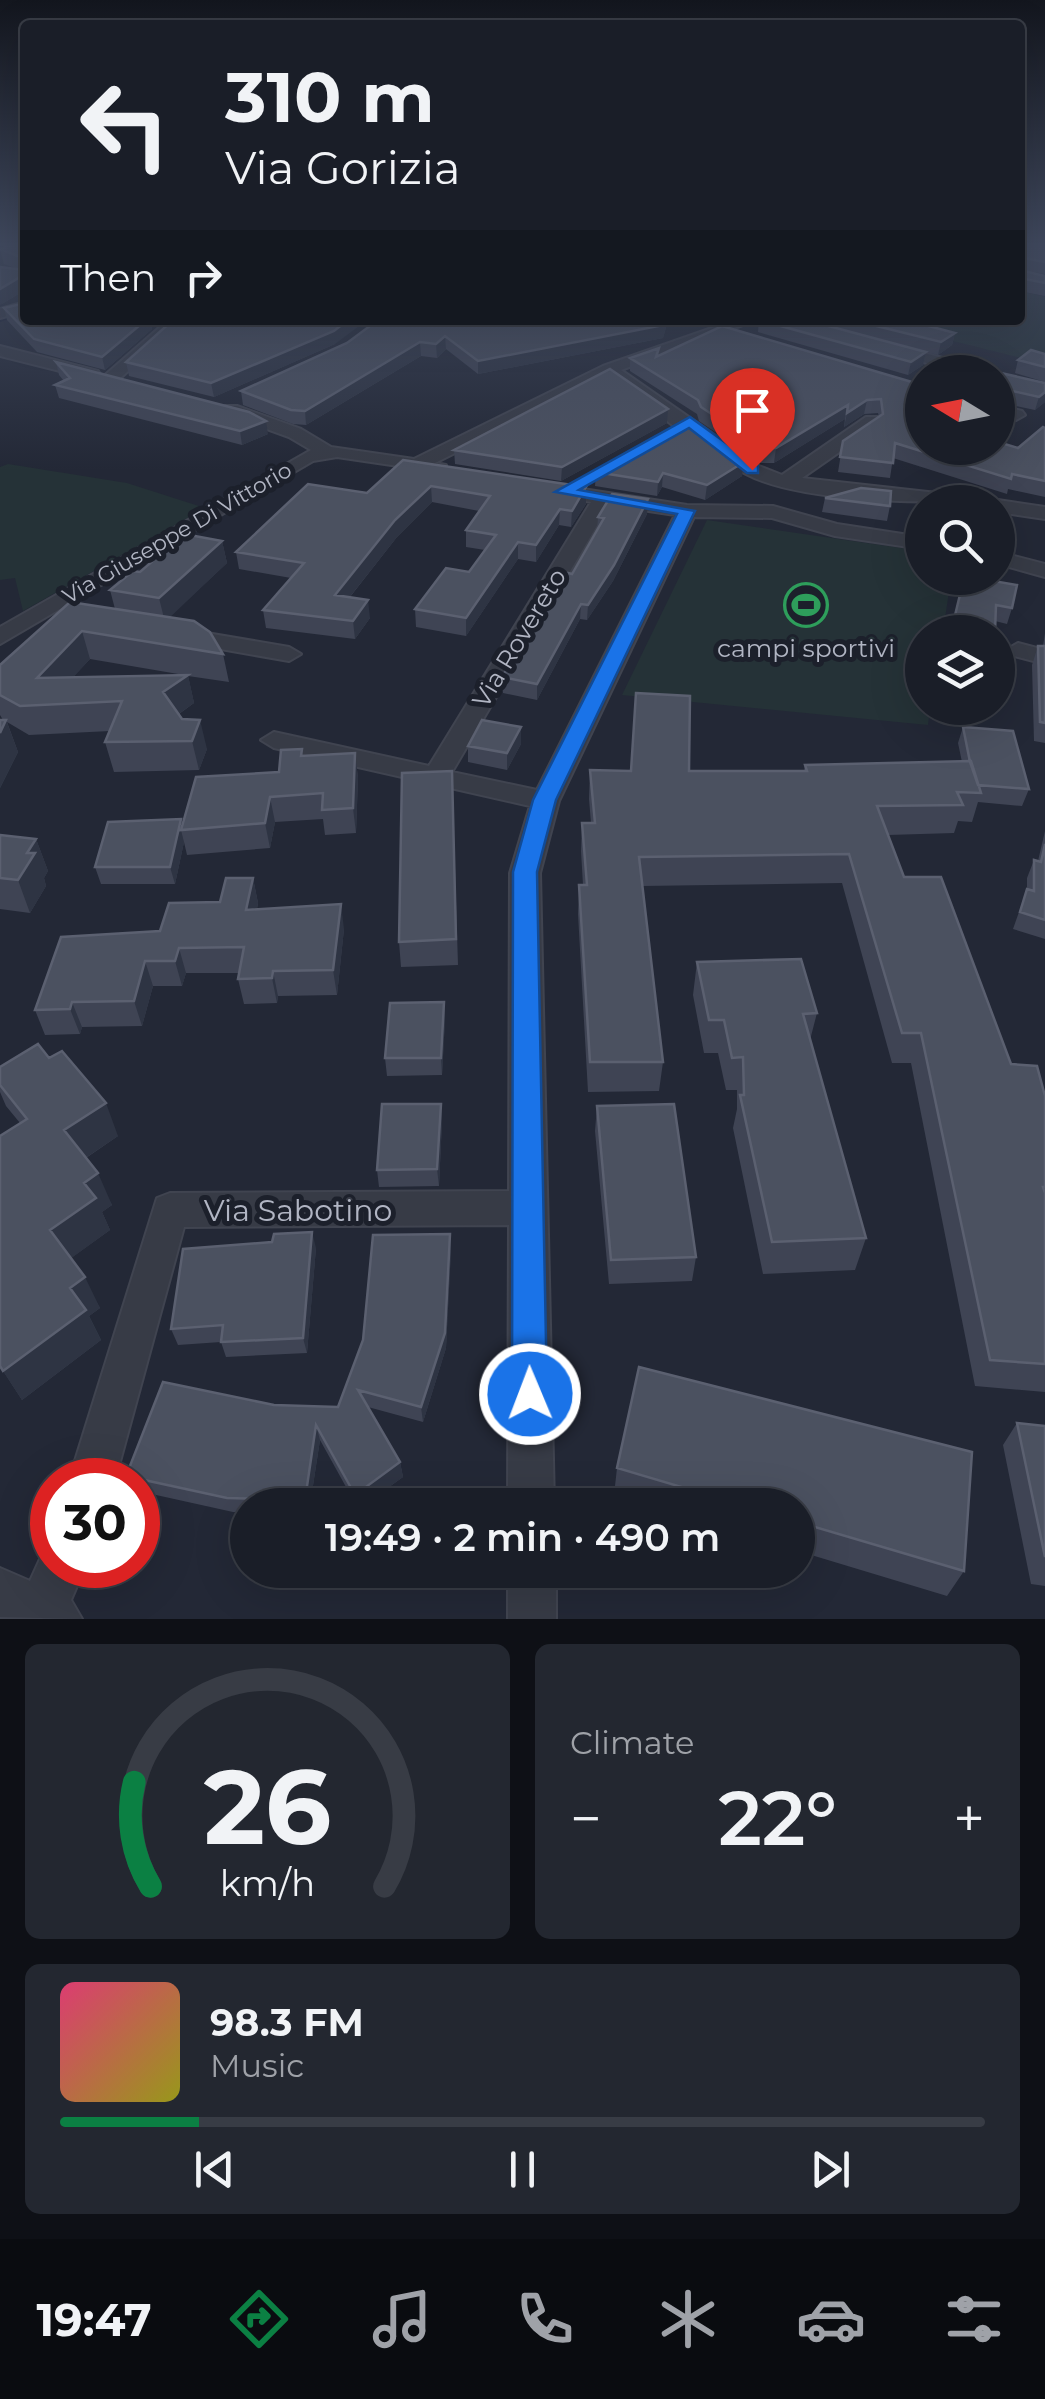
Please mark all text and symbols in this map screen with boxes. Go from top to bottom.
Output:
text: 310 m [225,54,435,140]
icon: left [60,60,190,190]
text: Via Gorizia [225,140,461,195]
icon: right [176,250,231,305]
text: Then [60,254,156,301]
north arrow [905,355,1015,465]
map controls [905,355,1015,725]
pin [710,368,795,471]
icon: arrive [725,383,780,438]
street label: Via Giuseppe Di Vittorio [58,456,296,610]
button: search [905,485,1015,595]
street label: Via Rovereto [466,563,572,713]
sports icon: campi sportivi [783,582,829,628]
button: layers [905,615,1015,725]
place label: campi sportivi [717,633,895,663]
street label: Via Sabotino [204,1192,392,1229]
position arrow [478,1342,582,1446]
speed limit sign: 30 [30,1458,160,1588]
text: 19:49 · 2 min · 490 m [325,1514,720,1561]
text: Climate [570,1723,694,1762]
text: 26 [204,1743,331,1870]
text: 22° [718,1772,837,1864]
text: − [570,1785,602,1852]
text: + [953,1785,985,1852]
text: km/h [220,1861,315,1905]
text: 98.3 FM [210,1999,364,2046]
text: Music [210,2046,304,2085]
icon: previous [187,2142,242,2197]
icon: pause [495,2142,550,2197]
icon: next [803,2142,858,2197]
icon: directions [224,2284,294,2354]
icon: music [367,2284,437,2354]
icon: phone [510,2284,580,2354]
icon: climate [653,2284,723,2354]
icon: car [796,2284,866,2354]
icon: filters [939,2284,1009,2354]
text: 19:47 [36,2292,152,2347]

